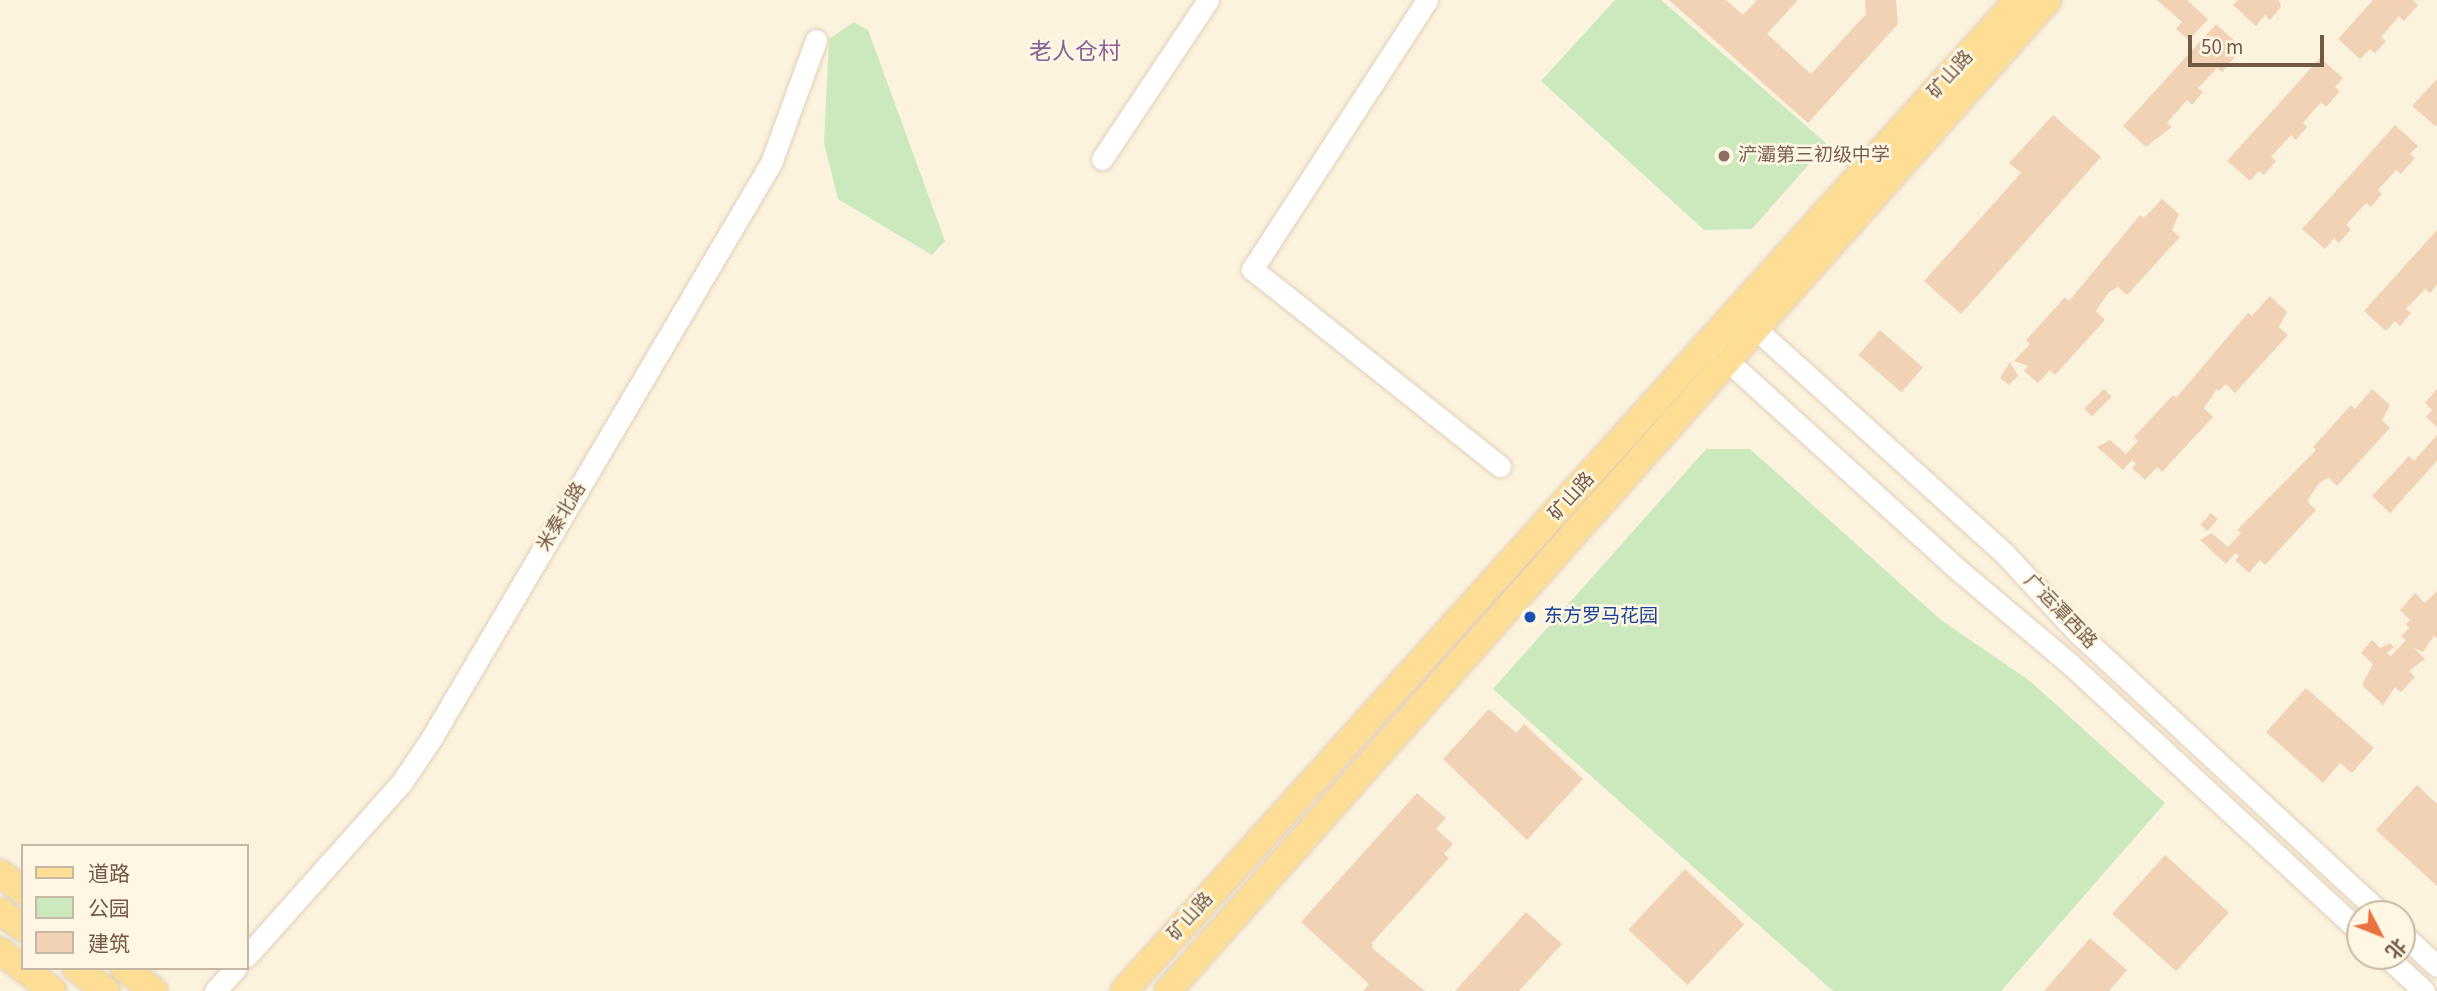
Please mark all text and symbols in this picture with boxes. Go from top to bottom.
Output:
scale bar [2192,21,2328,65]
text: 50 m [2201,32,2243,62]
district label: 老人仓村 [1029,38,1121,66]
street label: 矿山路 [1923,46,1979,104]
place label: 浐灞第三初级中学 [1738,145,1890,167]
marker: 浐灞第三初级中学 [1716,148,1732,164]
street label: 矿山路 [1544,468,1600,526]
street label: 米秦北路 [533,479,591,555]
street label: 广运潭西路 [2019,570,2101,654]
place label: 东方罗马花园 [1544,606,1658,628]
marker: 东方罗马花园 [1522,609,1538,625]
legend [21,844,248,970]
text: 道路 [88,859,130,889]
street label: 矿山路 [1163,888,1219,946]
text: 公园 [88,894,130,924]
north arrow [2346,900,2416,970]
text: 建筑 [88,929,130,959]
text: 北 [2379,932,2412,964]

